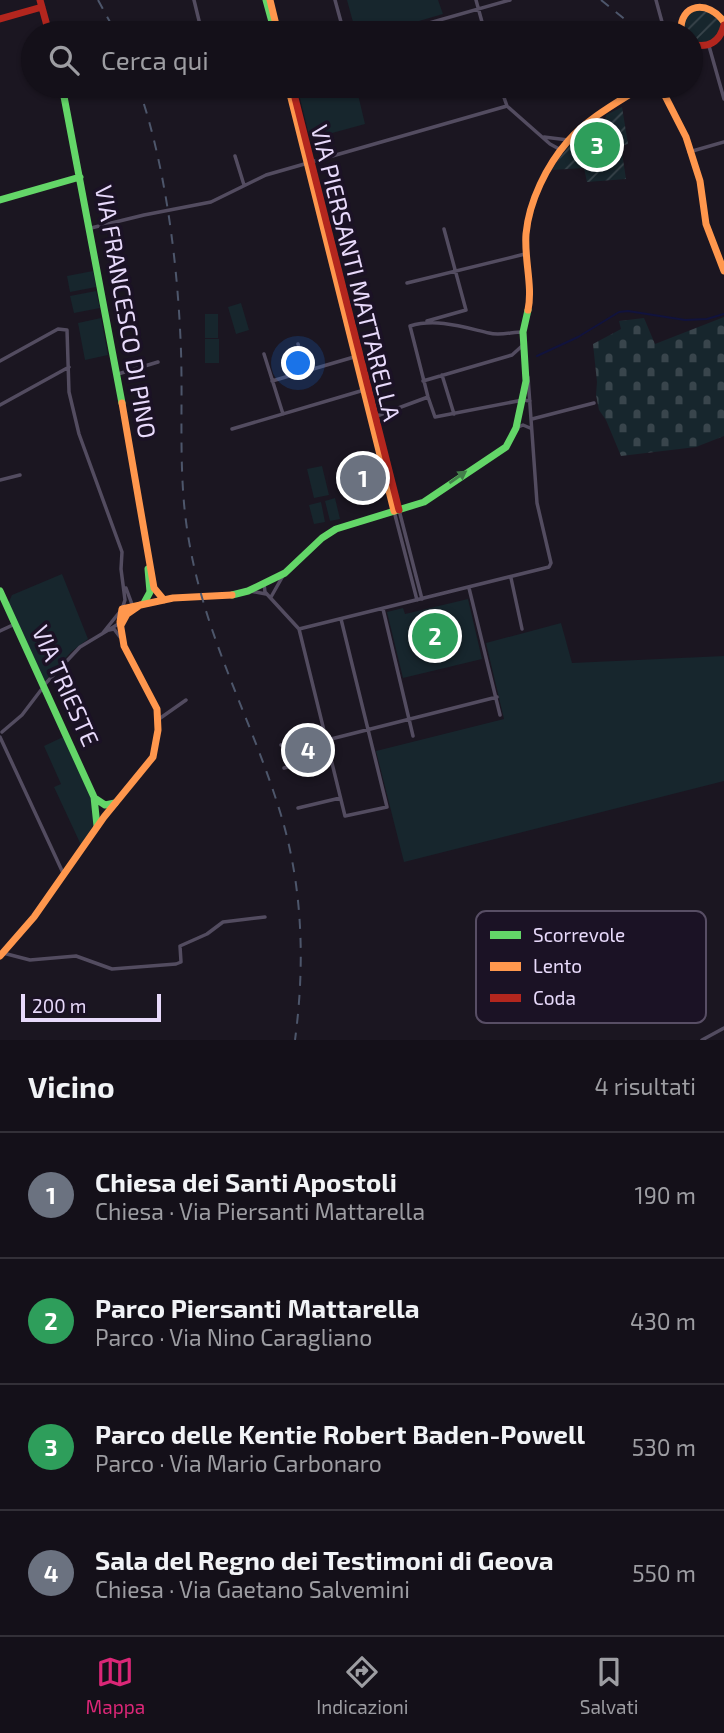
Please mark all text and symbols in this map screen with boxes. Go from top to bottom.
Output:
search box [21,21,703,98]
icon: search [45,41,83,79]
text: Cerca qui [101,44,209,75]
pin: 3 [574,119,620,171]
street label: VIA PIERSANTI MATTARELLA [306,122,407,424]
street label: VIA FRANCESCO DI PINO [90,183,163,441]
your location [281,346,315,380]
pin: 1 [340,452,386,504]
one-way arrow [449,471,467,485]
pin: 2 [412,610,458,662]
street label: VIA TRIESTE [27,620,106,750]
pin: 4 [285,724,331,776]
legend [476,911,706,1023]
text: Scorrevole [533,923,625,946]
text: Lento [533,954,582,977]
text: Coda [533,986,576,1009]
scale bar [21,991,161,1023]
text: 200 m [32,994,86,1017]
text: Vicino [28,1068,115,1104]
text: 4 risultati [594,1072,696,1100]
text: Chiesa dei Santi Apostoli [95,1166,397,1197]
text: 1 [46,1181,56,1209]
text: 190 m [635,1181,696,1209]
text: Chiesa · Via Piersanti Mattarella [95,1197,425,1225]
text: Parco Piersanti Mattarella [95,1292,420,1323]
text: 2 [44,1307,58,1335]
text: 430 m [630,1307,696,1335]
text: Parco · Via Nino Caragliano [95,1323,372,1351]
text: Parco delle Kentie Robert Baden-Powell [95,1418,585,1449]
text: 3 [44,1433,58,1461]
text: 530 m [632,1433,696,1461]
text: Parco · Via Mario Carbonaro [95,1449,382,1477]
text: Sala del Regno dei Testimoni di Geova [95,1544,554,1575]
text: 4 [44,1559,58,1587]
text: 550 m [632,1559,696,1587]
text: Chiesa · Via Gaetano Salvemini [95,1575,410,1603]
tab: Mappa [86,1653,145,1718]
tab: Indicazioni [316,1653,409,1718]
tab: Salvati [580,1653,638,1718]

